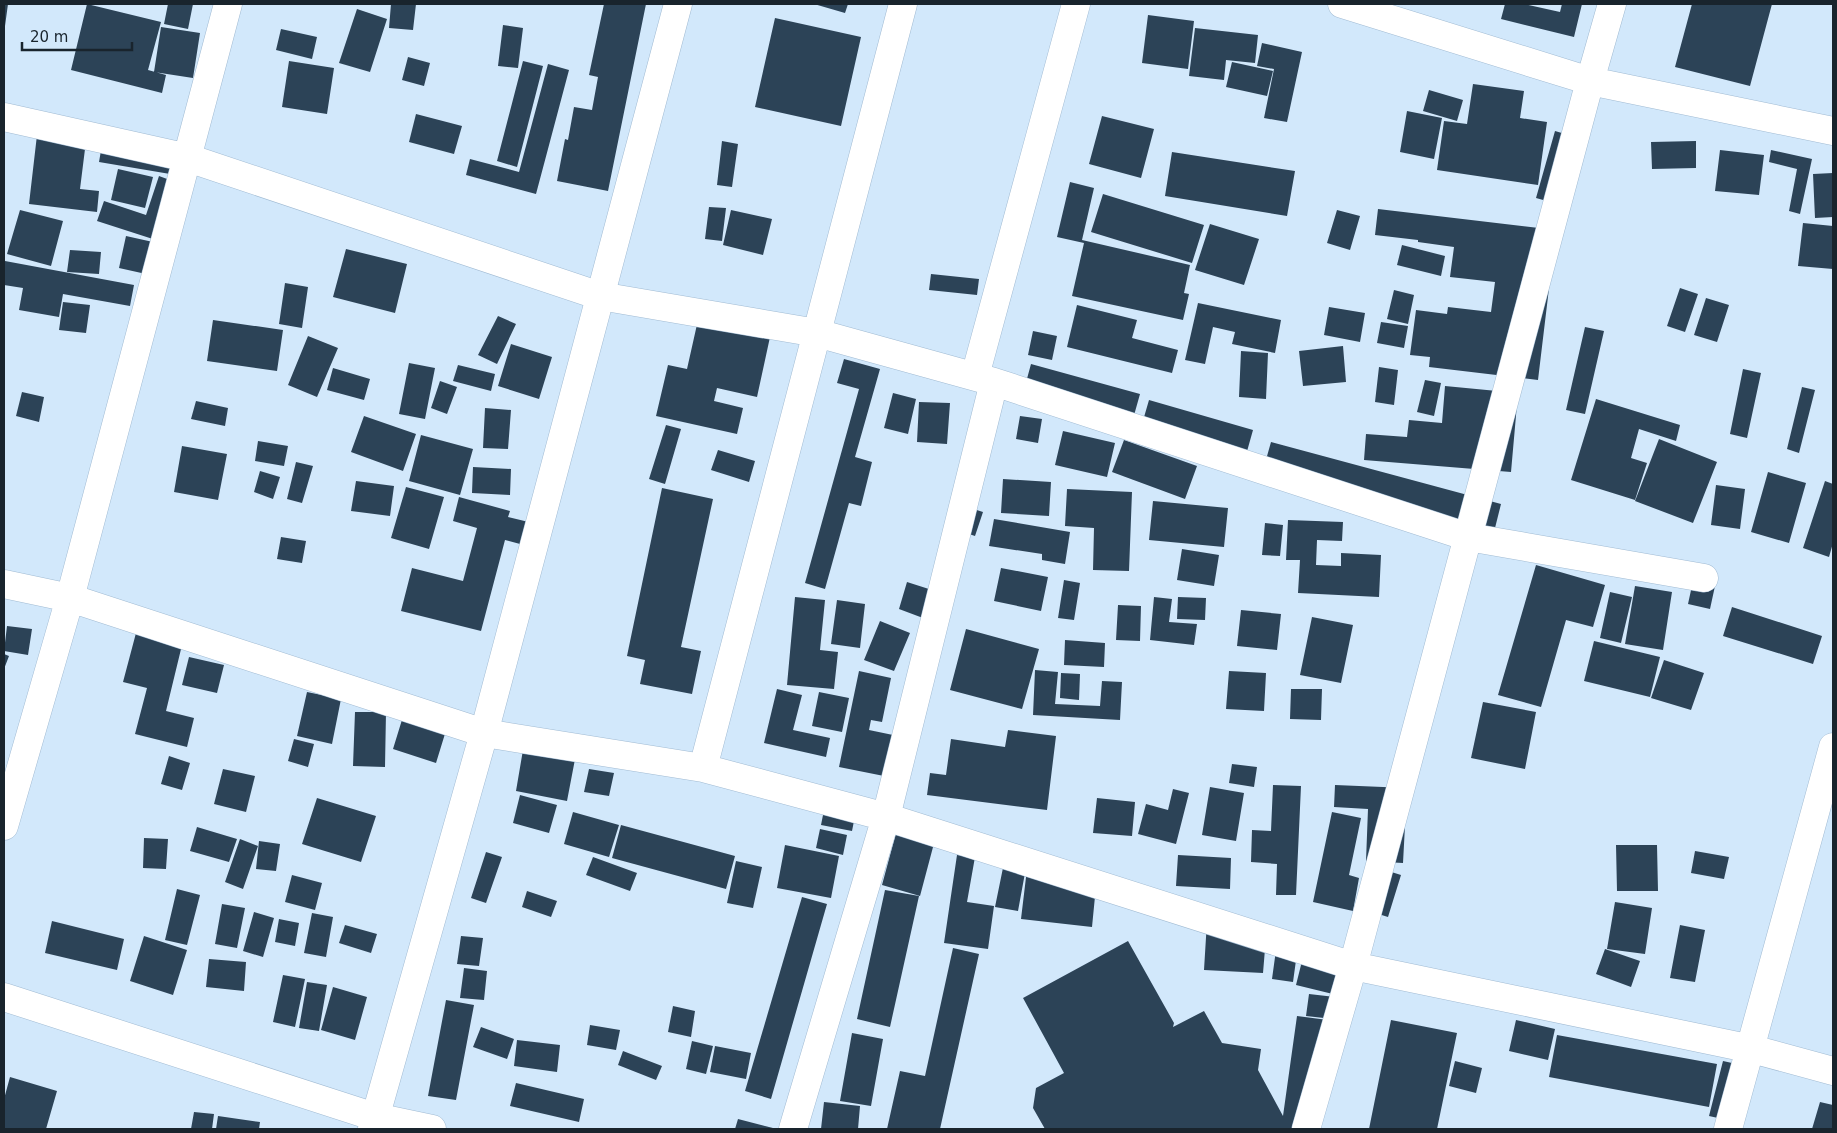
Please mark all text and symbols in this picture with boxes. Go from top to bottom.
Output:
scale bar [22,20,132,52]
text: 20 m [30,28,68,46]

